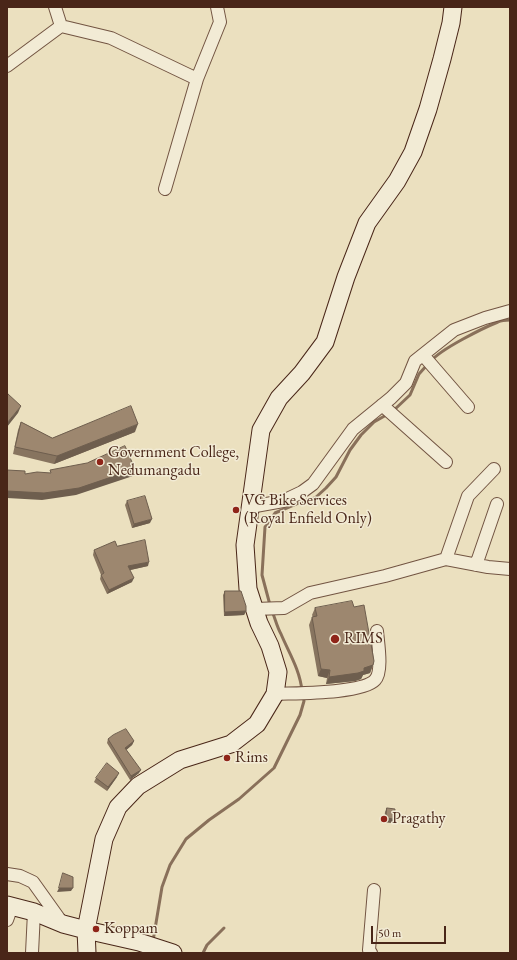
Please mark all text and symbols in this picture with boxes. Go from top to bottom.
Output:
place label: Government College, Nedumangadu [108,443,239,481]
marker: Government College, Nedumangadu [95,457,105,467]
place label: VG Bike Services (Royal Enfield Only) [244,491,372,529]
marker: VG Bike Services (Royal Enfield Only) [231,505,241,515]
place label: RIMS [344,629,383,649]
marker: RIMS [329,633,341,645]
place label: Rims [235,748,268,768]
marker: Rims [222,753,232,763]
place label: Pragathy [392,809,446,829]
marker: Pragathy [379,814,389,824]
scale bar [373,918,448,944]
place label: Koppam [104,919,158,939]
marker: Koppam [91,924,101,934]
text: 50 m [378,925,401,941]

